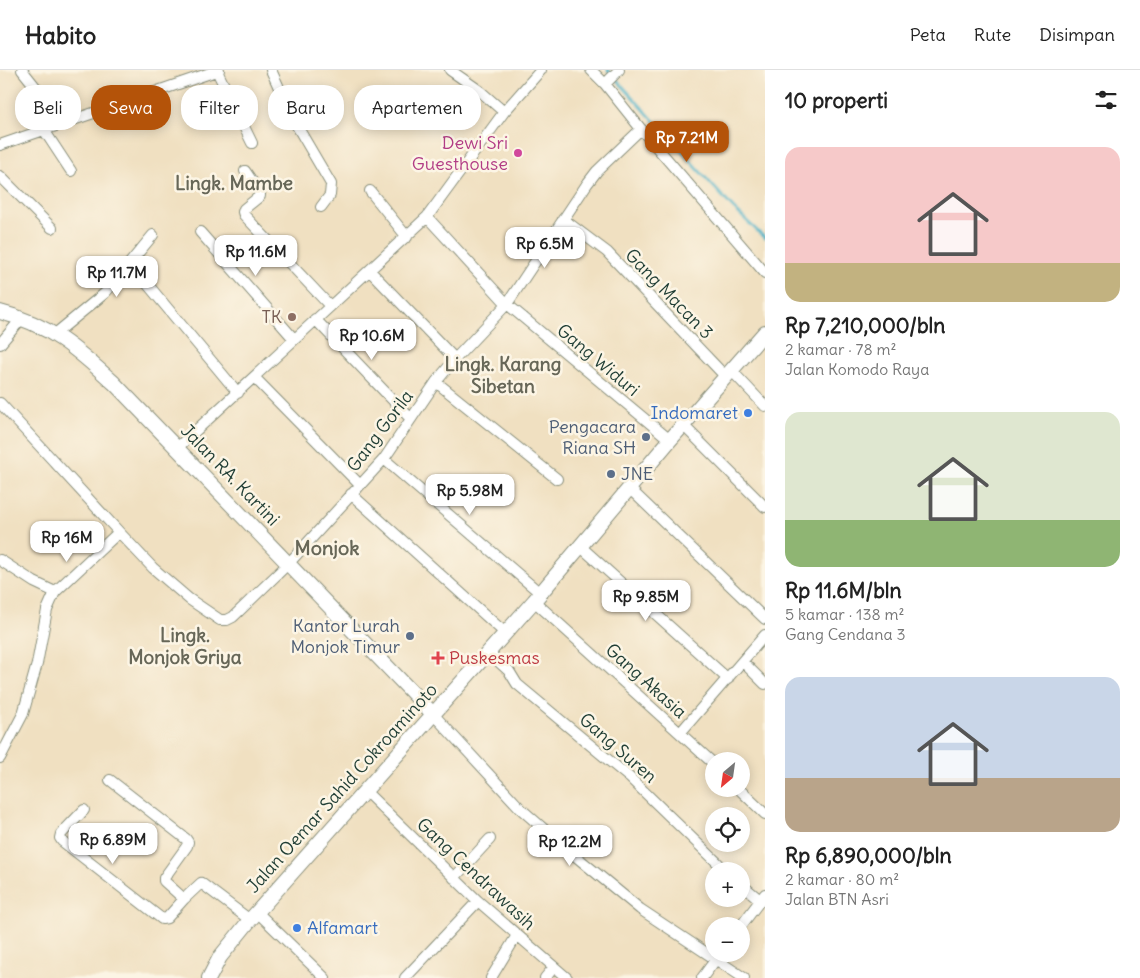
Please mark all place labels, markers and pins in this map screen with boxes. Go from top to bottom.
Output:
pin: Rp 7.21M [635,121,739,163]
place label: Dewi Sri Guesthouse [412,131,508,175]
marker: Dewi Sri Guesthouse [512,147,524,159]
pin: Rp 6.5M [499,226,591,269]
pin: Rp 11.6M [204,234,308,277]
pin: Rp 11.7M [65,256,169,298]
place label: TK [261,305,282,328]
marker: TK [286,311,298,323]
pin: Rp 10.6M [320,318,424,361]
place label: Indomaret [651,401,738,424]
marker: Indomaret [742,407,754,419]
place label: Pengacara Riana SH [549,415,636,459]
marker: Pengacara Riana SH [640,431,652,443]
place label: JNE [621,462,653,485]
marker: JNE [605,468,617,480]
pin: Rp 5.98M [418,474,522,516]
pin: Rp 16M [26,520,108,563]
pin: Rp 9.85M [594,580,698,622]
place label: Kantor Lurah Monjok Timur [290,614,401,658]
marker: Kantor Lurah Monjok Timur [404,630,416,642]
place label: Puskesmas [449,646,540,669]
marker: Puskesmas [431,651,445,665]
pin: Rp 6.89M [61,822,165,865]
pin: Rp 12.2M [518,824,622,867]
place label: Alfamart [307,916,378,939]
marker: Alfamart [291,922,303,934]

